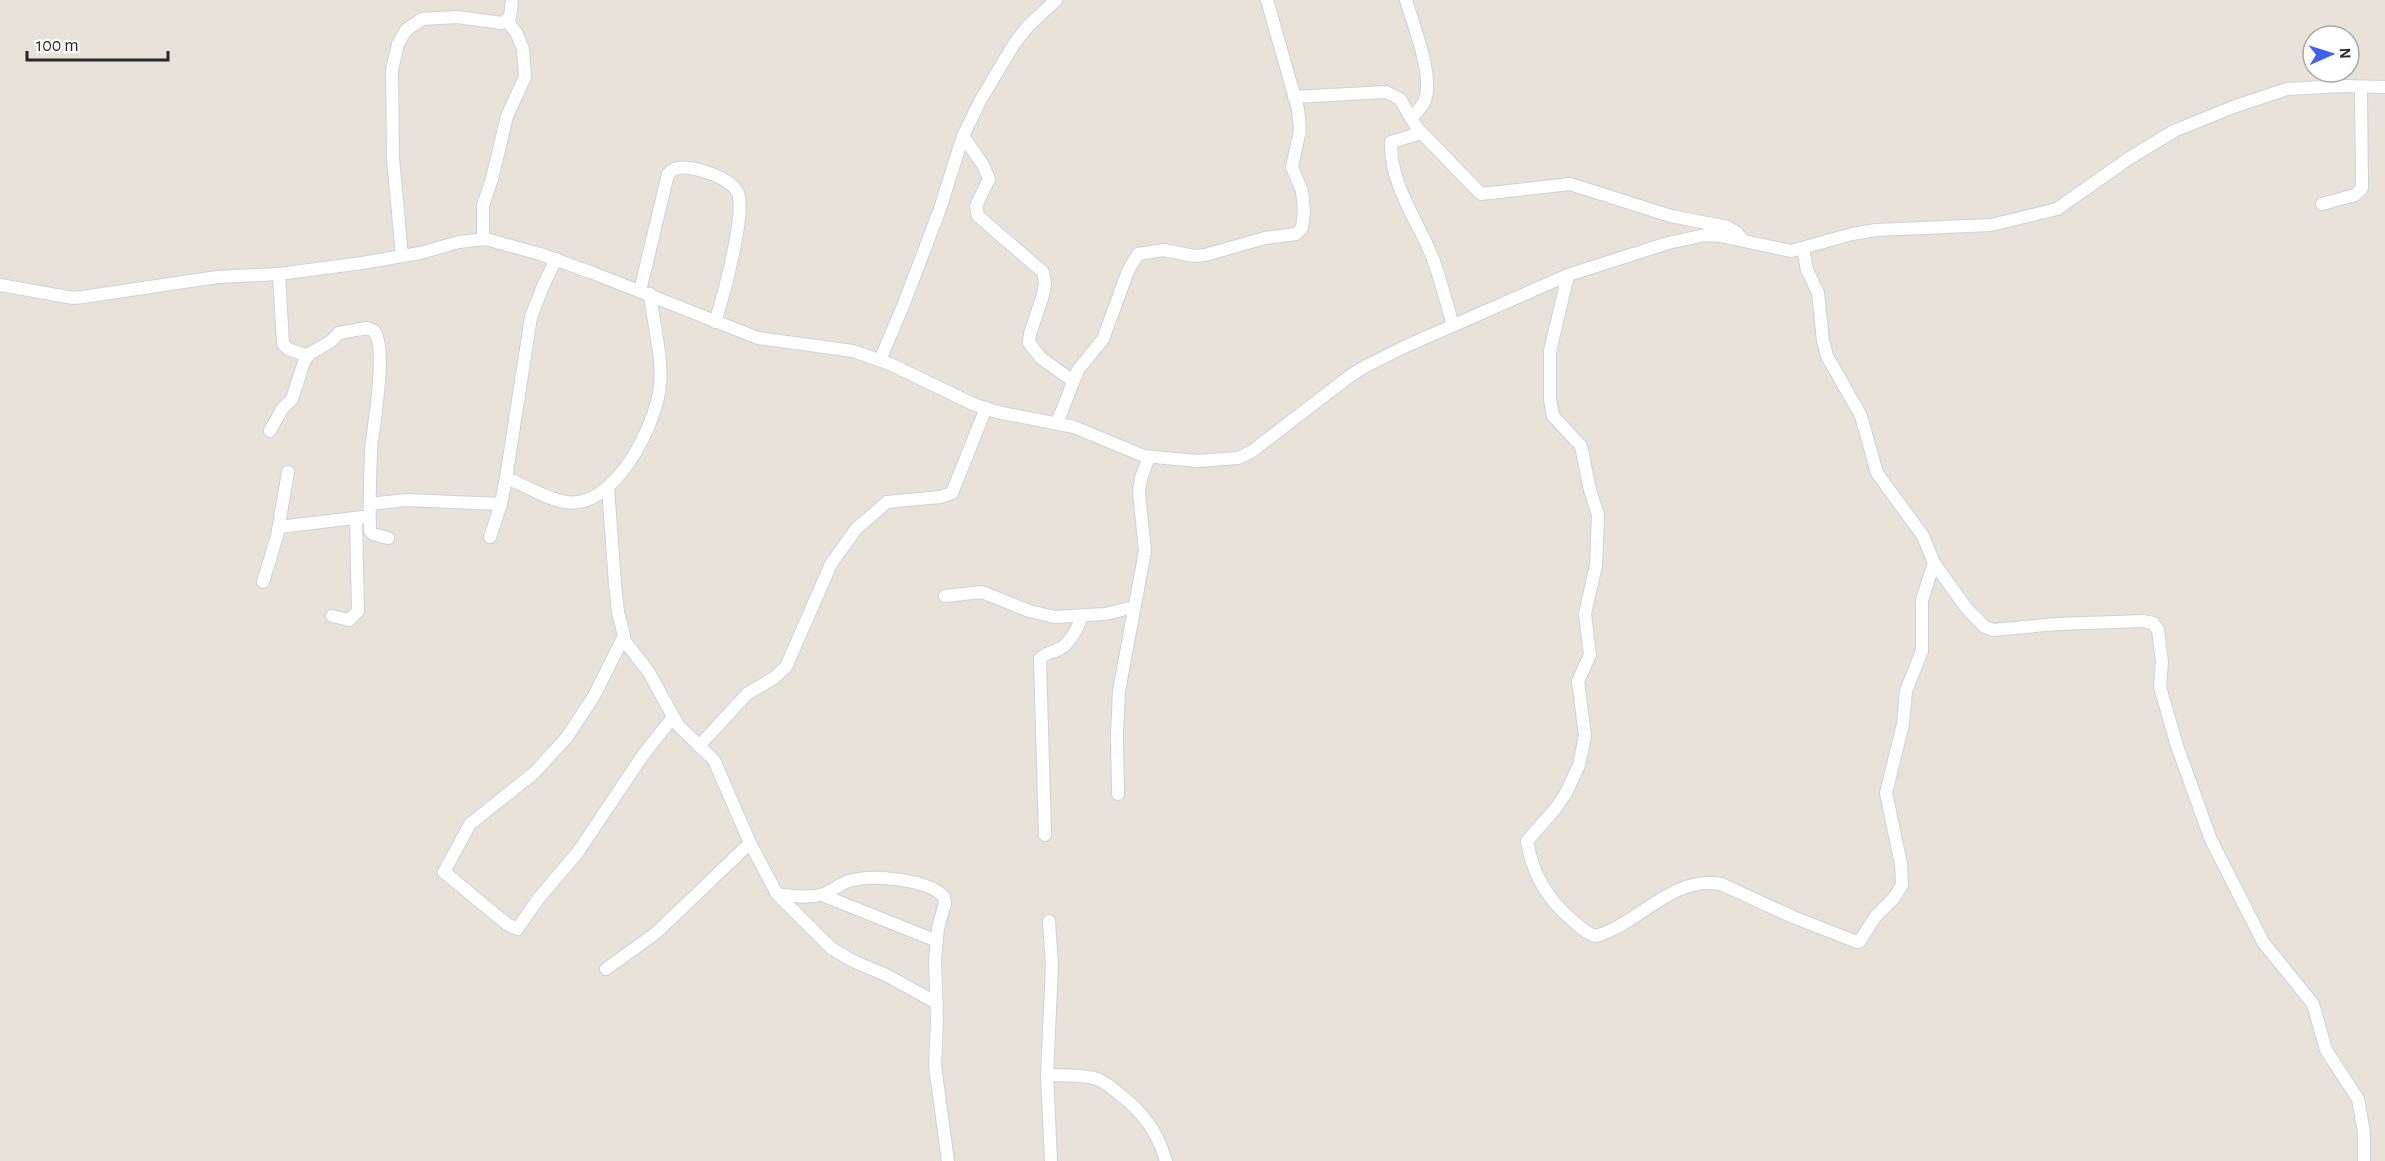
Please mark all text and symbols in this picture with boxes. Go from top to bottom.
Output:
scale bar [27,24,168,62]
north arrow [2301,24,2361,84]
text: 100 m [36,37,79,55]
text: N [2337,47,2353,59]

